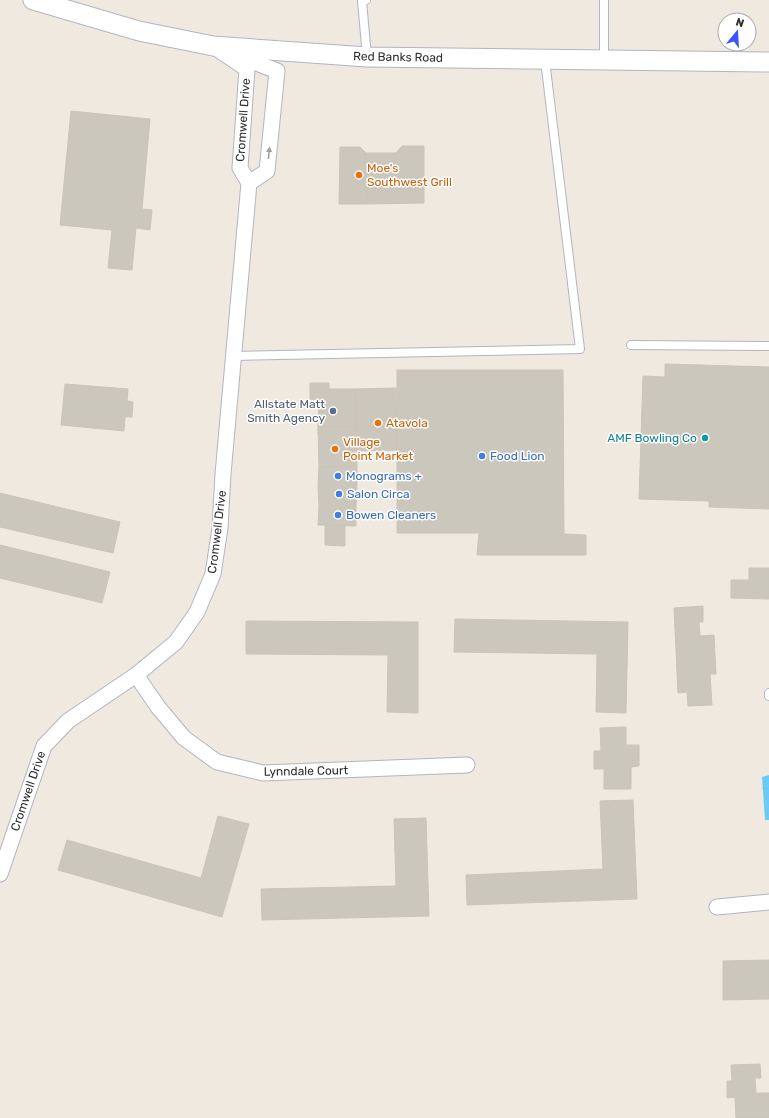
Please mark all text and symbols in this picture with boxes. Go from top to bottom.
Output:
north arrow [717,12,757,52]
text: N [734,16,746,30]
street label: Red Banks Road [353,49,443,65]
street label: Cromwell Drive [233,77,253,162]
one-way arrow [265,147,272,159]
place label: Moe's Southwest Grill [367,161,452,189]
marker: Moe's Southwest Grill [354,170,364,180]
place label: Allstate Matt Smith Agency [247,397,325,425]
marker: Allstate Matt Smith Agency [328,406,338,416]
place label: Atavola [386,416,428,430]
marker: Atavola [373,418,383,428]
place label: AMF Bowling Co [607,431,697,445]
marker: AMF Bowling Co [700,433,710,443]
place label: Village Point Market [343,435,414,463]
marker: Village Point Market [330,444,340,454]
place label: Food Lion [490,449,545,463]
marker: Food Lion [477,451,487,461]
place label: Monograms + [346,469,422,483]
marker: Monograms + [333,471,343,481]
place label: Salon Circa [347,487,410,501]
street label: Cromwell Drive [205,489,229,574]
marker: Salon Circa [334,489,344,499]
place label: Bowen Cleaners [346,508,436,522]
marker: Bowen Cleaners [333,510,343,520]
street label: Cromwell Drive [8,749,48,833]
street label: Lynndale Court [264,763,349,779]

